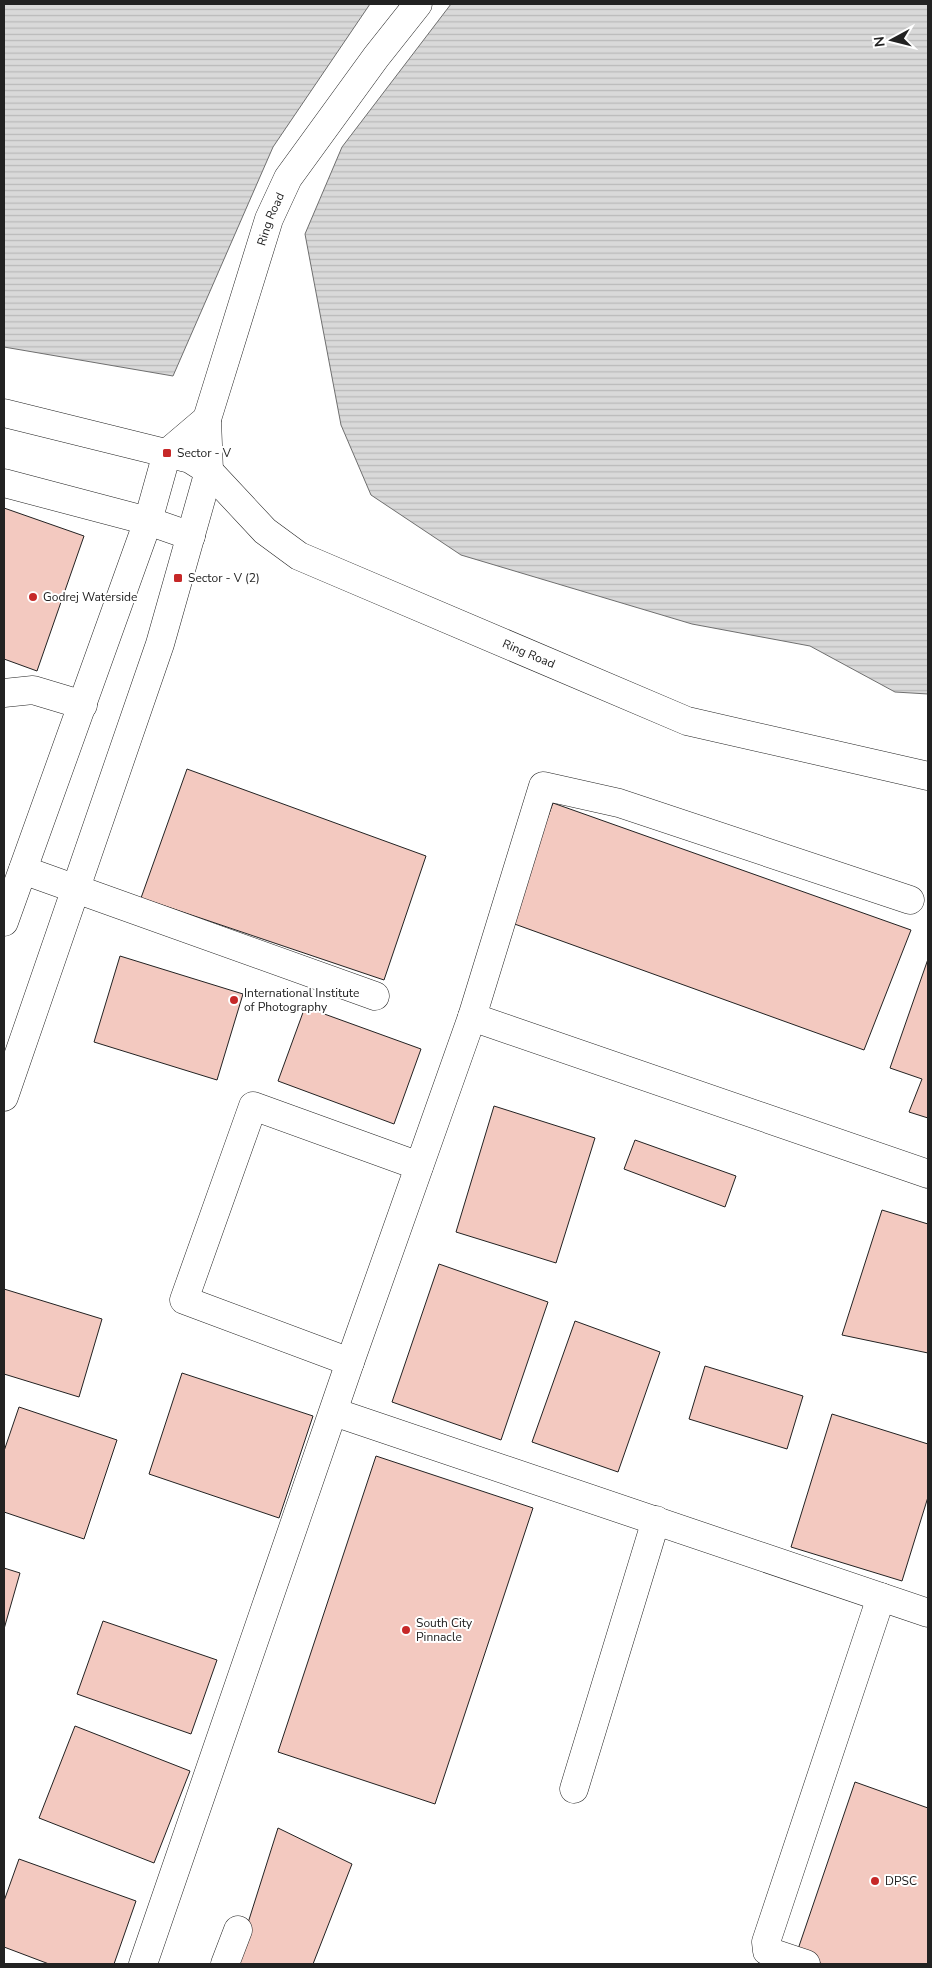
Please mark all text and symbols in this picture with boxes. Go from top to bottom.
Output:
north arrow [867,15,917,65]
text: N [870,35,890,48]
street label: Ring Road [253,190,288,248]
place label: Sector - V [177,445,232,461]
marker: Sector - V [161,447,173,459]
place label: Sector - V (2) [188,570,260,586]
marker: Sector - V (2) [172,572,184,584]
place label: Godrej Waterside [43,589,137,605]
marker: Godrej Waterside [27,591,39,603]
street label: Ring Road [500,635,558,672]
place label: International Institute of Photography [244,985,359,1015]
marker: International Institute of Photography [228,994,240,1006]
place label: South City Pinnacle [416,1615,473,1645]
marker: South City Pinnacle [400,1624,412,1636]
place label: DPSC [885,1873,917,1889]
marker: DPSC [869,1875,881,1887]

